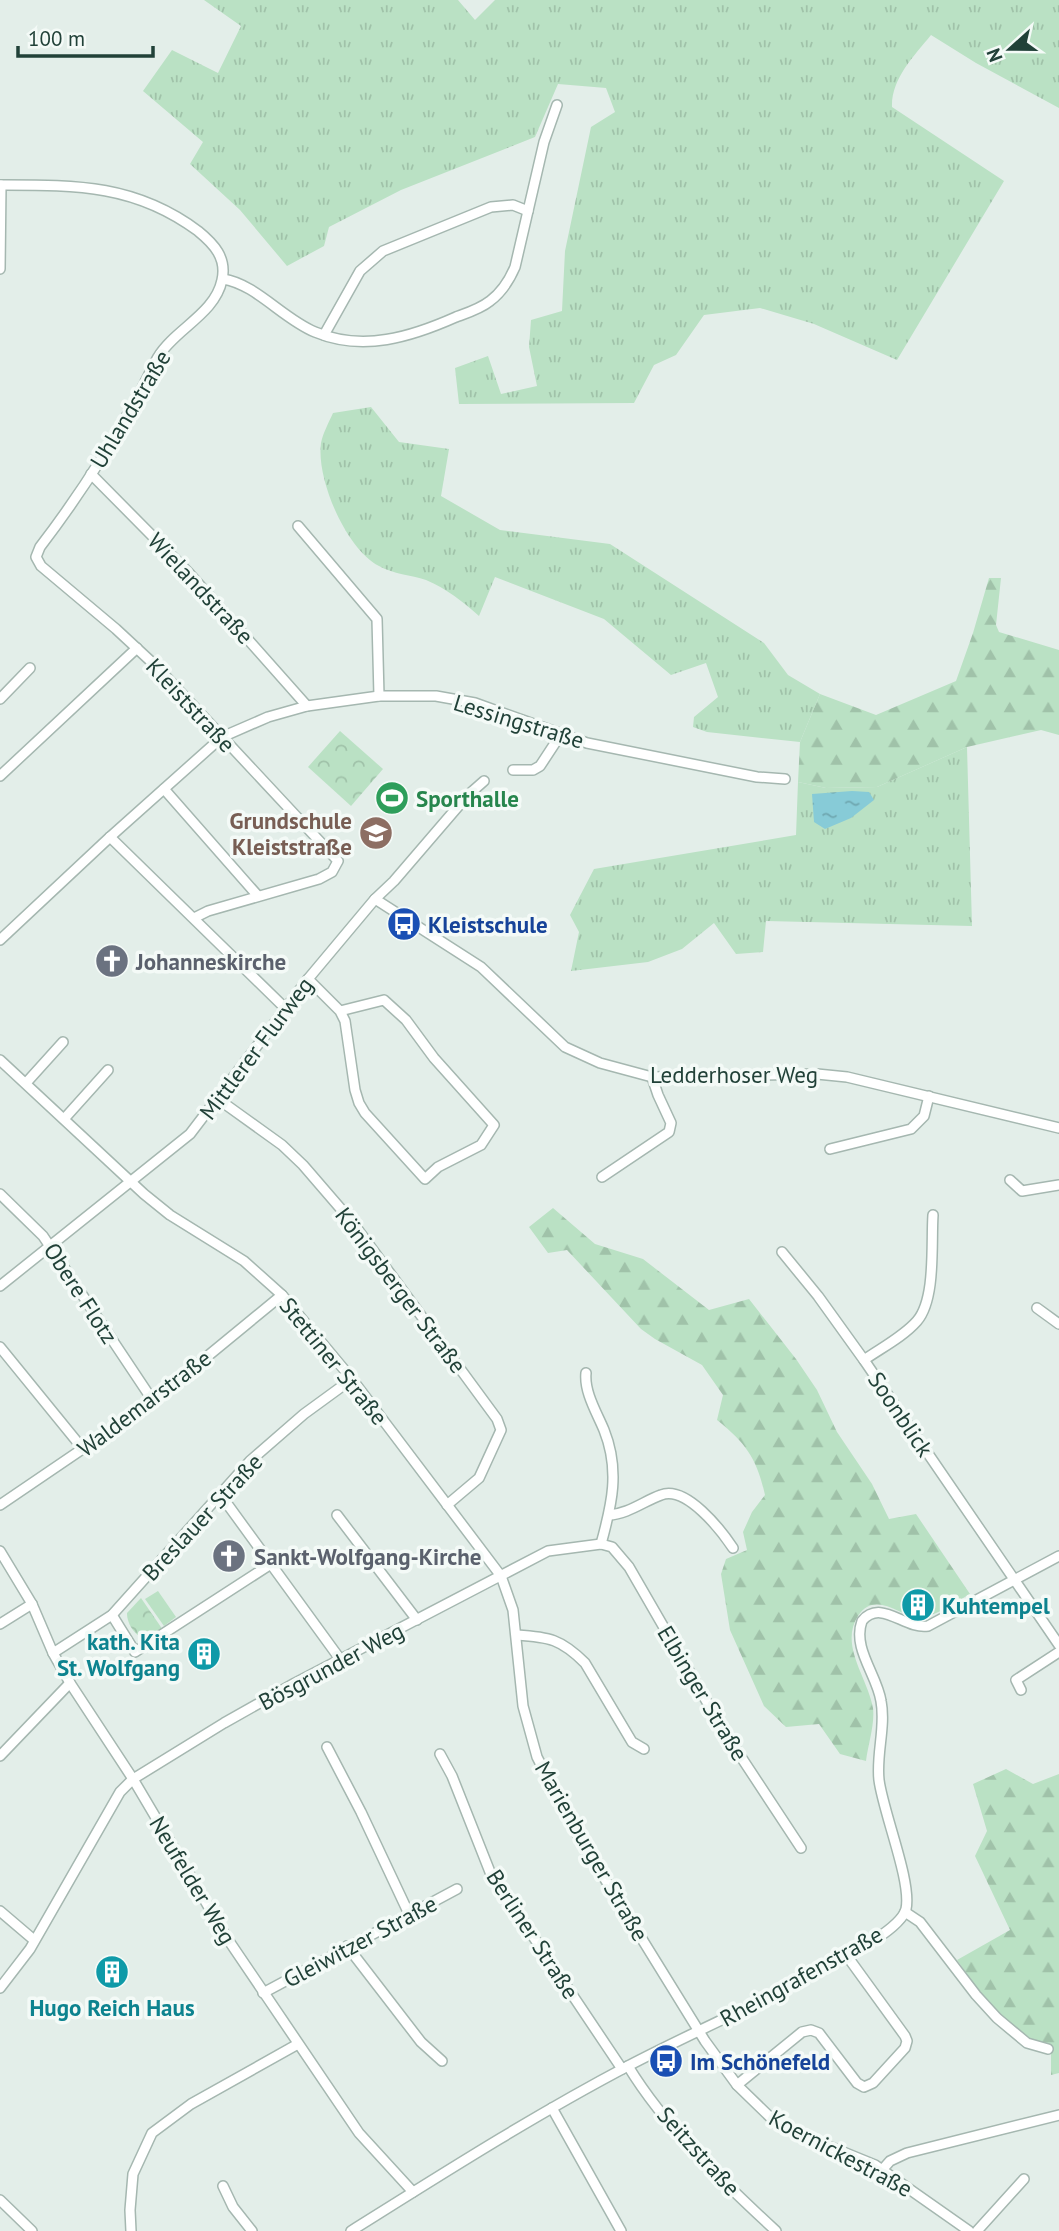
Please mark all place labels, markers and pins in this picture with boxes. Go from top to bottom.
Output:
sports icon: Sporthalle [373,779,411,817]
place label: Sporthalle [416,784,519,813]
place label: Grundschule Kleiststraße [230,806,352,861]
school or university icon: Grundschule Kleiststraße [357,814,395,852]
bus stop icon: Kleistschule [385,905,423,943]
place label: Kleistschule [428,910,548,939]
church icon: Johanneskirche [93,942,131,980]
place label: Johanneskirche [135,947,286,976]
church icon: Sankt-Wolfgang-Kirche [210,1537,248,1575]
place label: Sankt-Wolfgang-Kirche [254,1542,481,1571]
building icon: Kuhtempel [899,1586,937,1624]
place label: Kuhtempel [942,1591,1050,1620]
place label: kath. Kita St. Wolfgang [57,1627,180,1682]
building icon: kath. Kita St. Wolfgang [185,1635,223,1673]
building icon: Hugo Reich Haus [93,1953,131,1991]
place label: Hugo Reich Haus [29,1993,195,2022]
bus stop icon: Im Schönefeld [647,2042,685,2080]
place label: Im Schönefeld [690,2047,830,2076]

